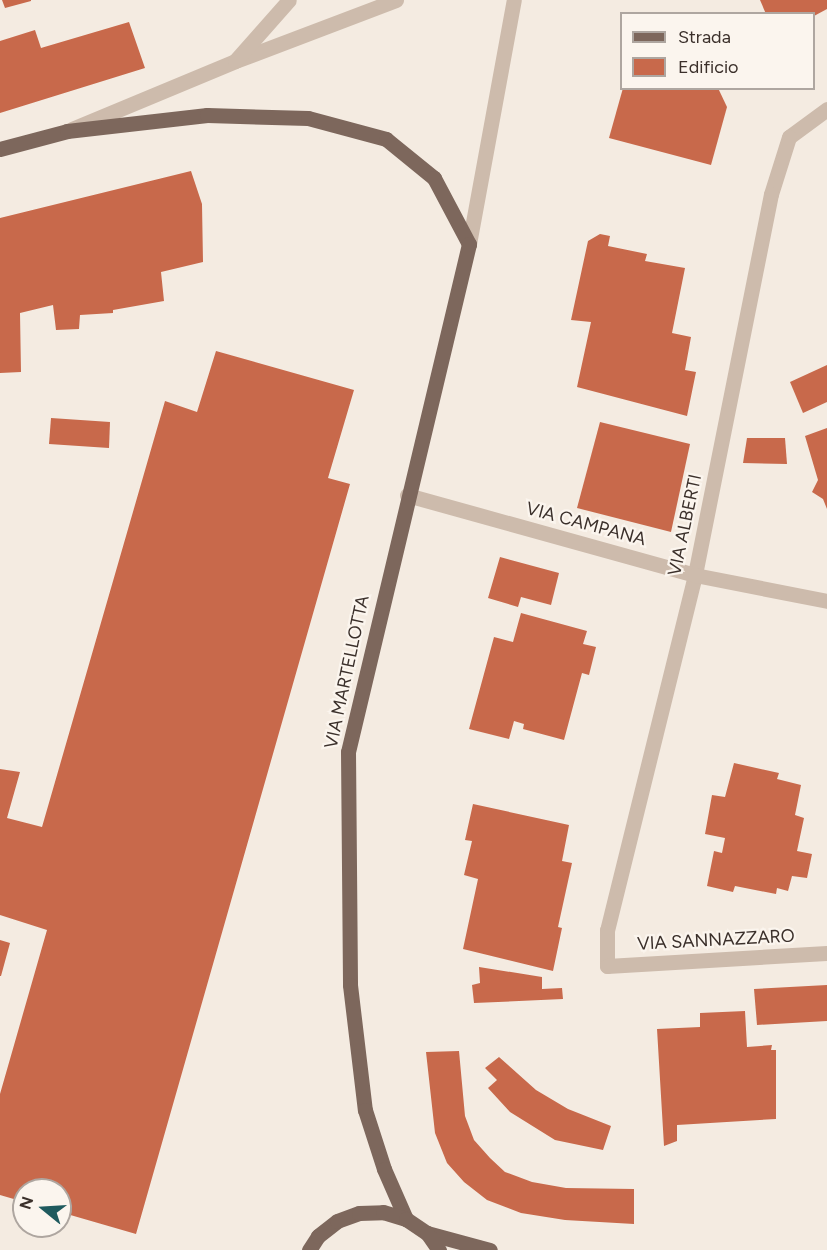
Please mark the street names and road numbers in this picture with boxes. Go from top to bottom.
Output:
street label: VIA ALBERTI [664,472,706,578]
street label: VIA CAMPANA [524,498,648,550]
street label: VIA MARTELLOTTA [320,593,374,751]
street label: VIA SANNAZZARO [637,925,795,955]

